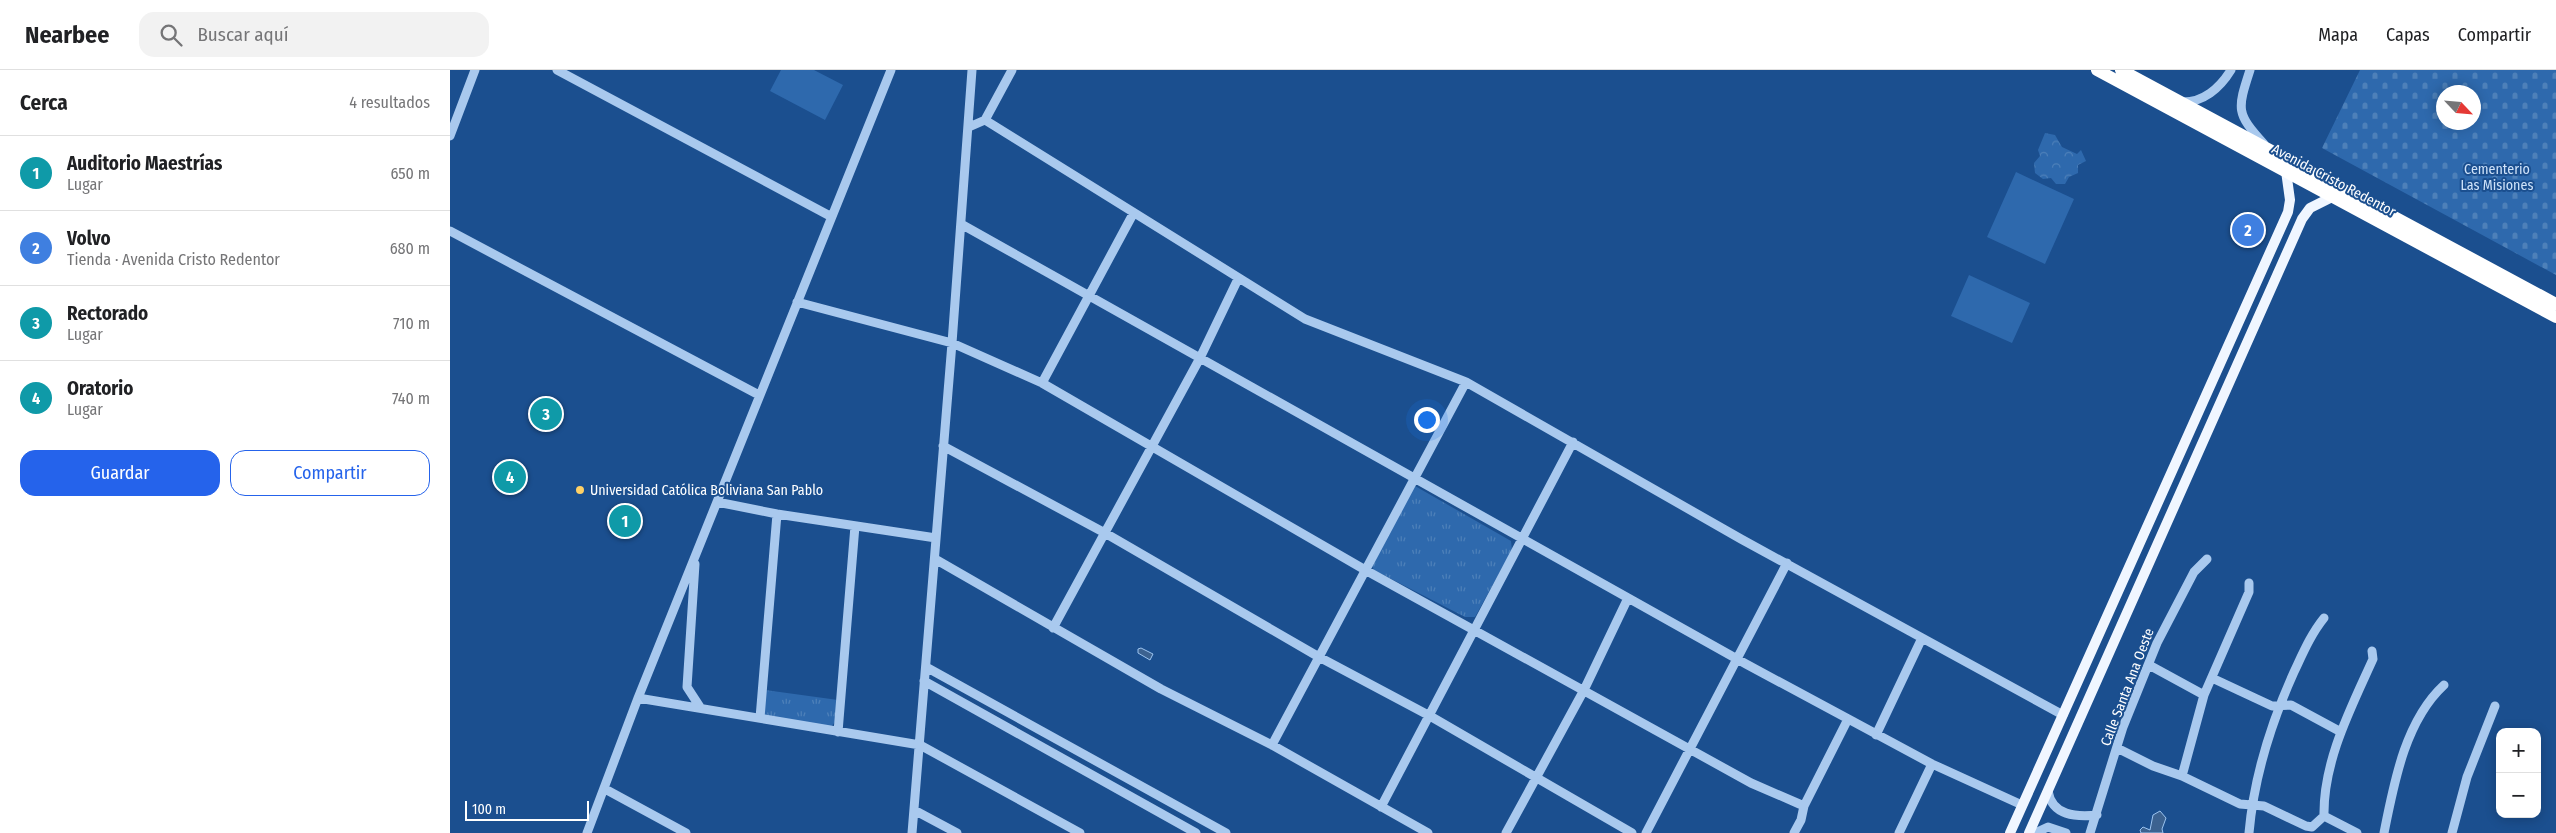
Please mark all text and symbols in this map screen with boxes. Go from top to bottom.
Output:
search box [139,12,489,57]
text: Nearbee [25,21,109,49]
icon: search [157,21,185,49]
text: Buscar aquí [197,23,288,46]
text: Mapa [2318,24,2358,46]
text: Capas [2386,24,2430,46]
text: Compartir [2458,24,2531,46]
north arrow [2436,85,2481,130]
text: Cerca [20,90,68,116]
text: 4 resultados [349,93,430,112]
street label: Avenida Cristo Redentor [2269,141,2399,220]
text: Auditorio Maestrías [67,152,222,175]
park label: Cementerio Las Misiones [2461,161,2533,194]
text: 1 [33,164,39,183]
text: 650 m [390,164,430,183]
text: Lugar [67,175,103,194]
pin: 2 [2232,211,2264,249]
text: Volvo [67,227,111,250]
text: 2 [32,239,40,258]
text: 680 m [390,239,430,258]
text: Tienda · Avenida Cristo Redentor [67,250,280,269]
text: Rectorado [67,302,148,325]
text: 3 [32,314,40,333]
text: 710 m [393,314,430,333]
text: Lugar [67,325,103,344]
text: Oratorio [67,377,133,400]
text: 4 [32,389,40,408]
text: 740 m [392,389,430,408]
pin: 3 [530,395,562,433]
text: Lugar [67,400,103,419]
your location [1414,407,1440,433]
button: Guardar [20,450,220,496]
button: Compartir [230,450,430,496]
pin: 4 [494,458,526,496]
place label: Universidad Católica Boliviana San Pablo [590,482,823,499]
marker: Universidad Católica Boliviana San Pablo [574,484,586,496]
pin: 1 [609,502,641,540]
street label: Calle Santa Ana Oeste [2097,626,2158,749]
map controls [2496,728,2541,818]
button: + [2496,728,2541,773]
button: − [2496,773,2541,818]
scale bar [465,798,589,821]
text: 100 m [472,801,506,818]

